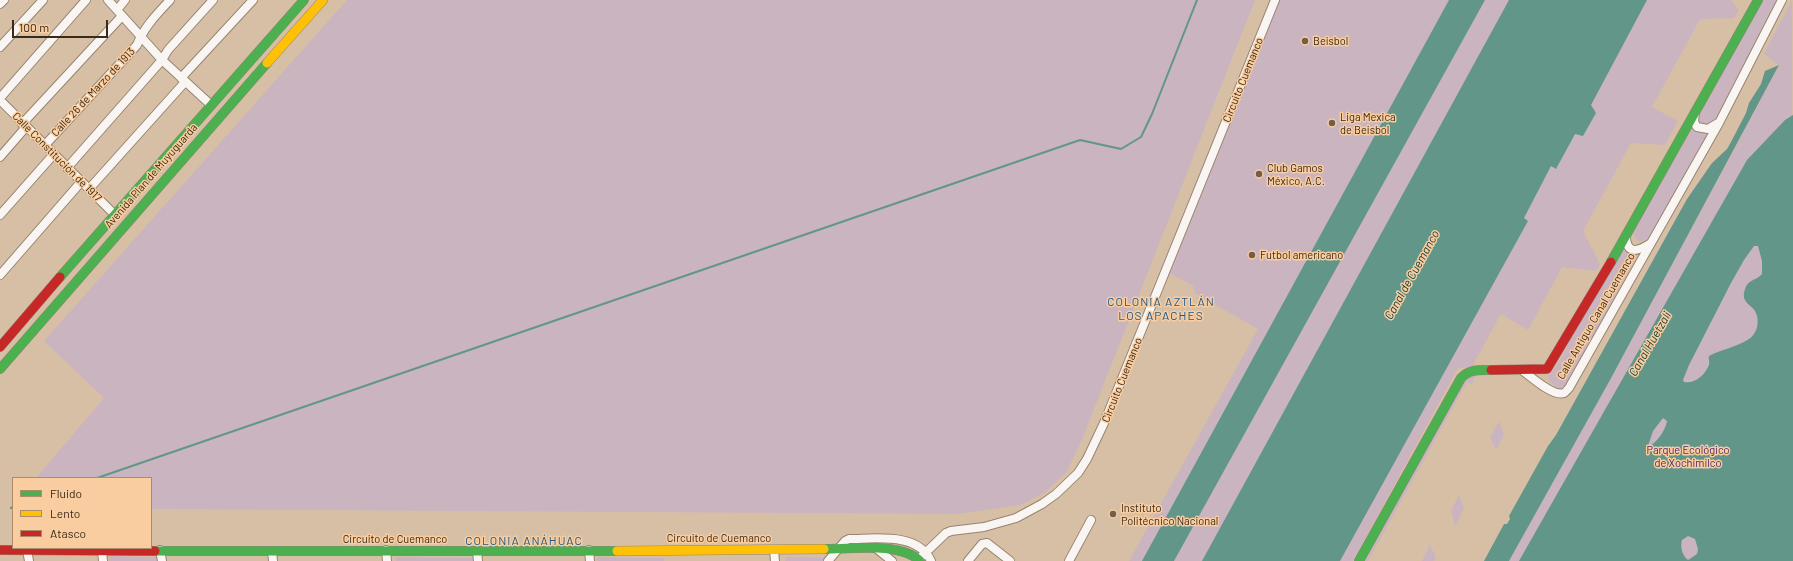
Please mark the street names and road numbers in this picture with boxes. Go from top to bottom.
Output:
street label: Circuito Cuemanco [1220,36,1266,124]
street label: Calle 26 de Marzo de 1913 [48,45,138,139]
street label: Calle Constitución de 1917 [10,110,104,204]
street label: Avenida Plan de Muyuguarda [102,121,200,231]
street label: Calle Antiguo Canal Cuemanco [1554,250,1638,382]
street label: Circuito Cuemanco [1099,336,1145,424]
street label: Circuito de Cuemanco [667,531,771,545]
street label: Circuito de Cuemanco [343,532,447,546]

